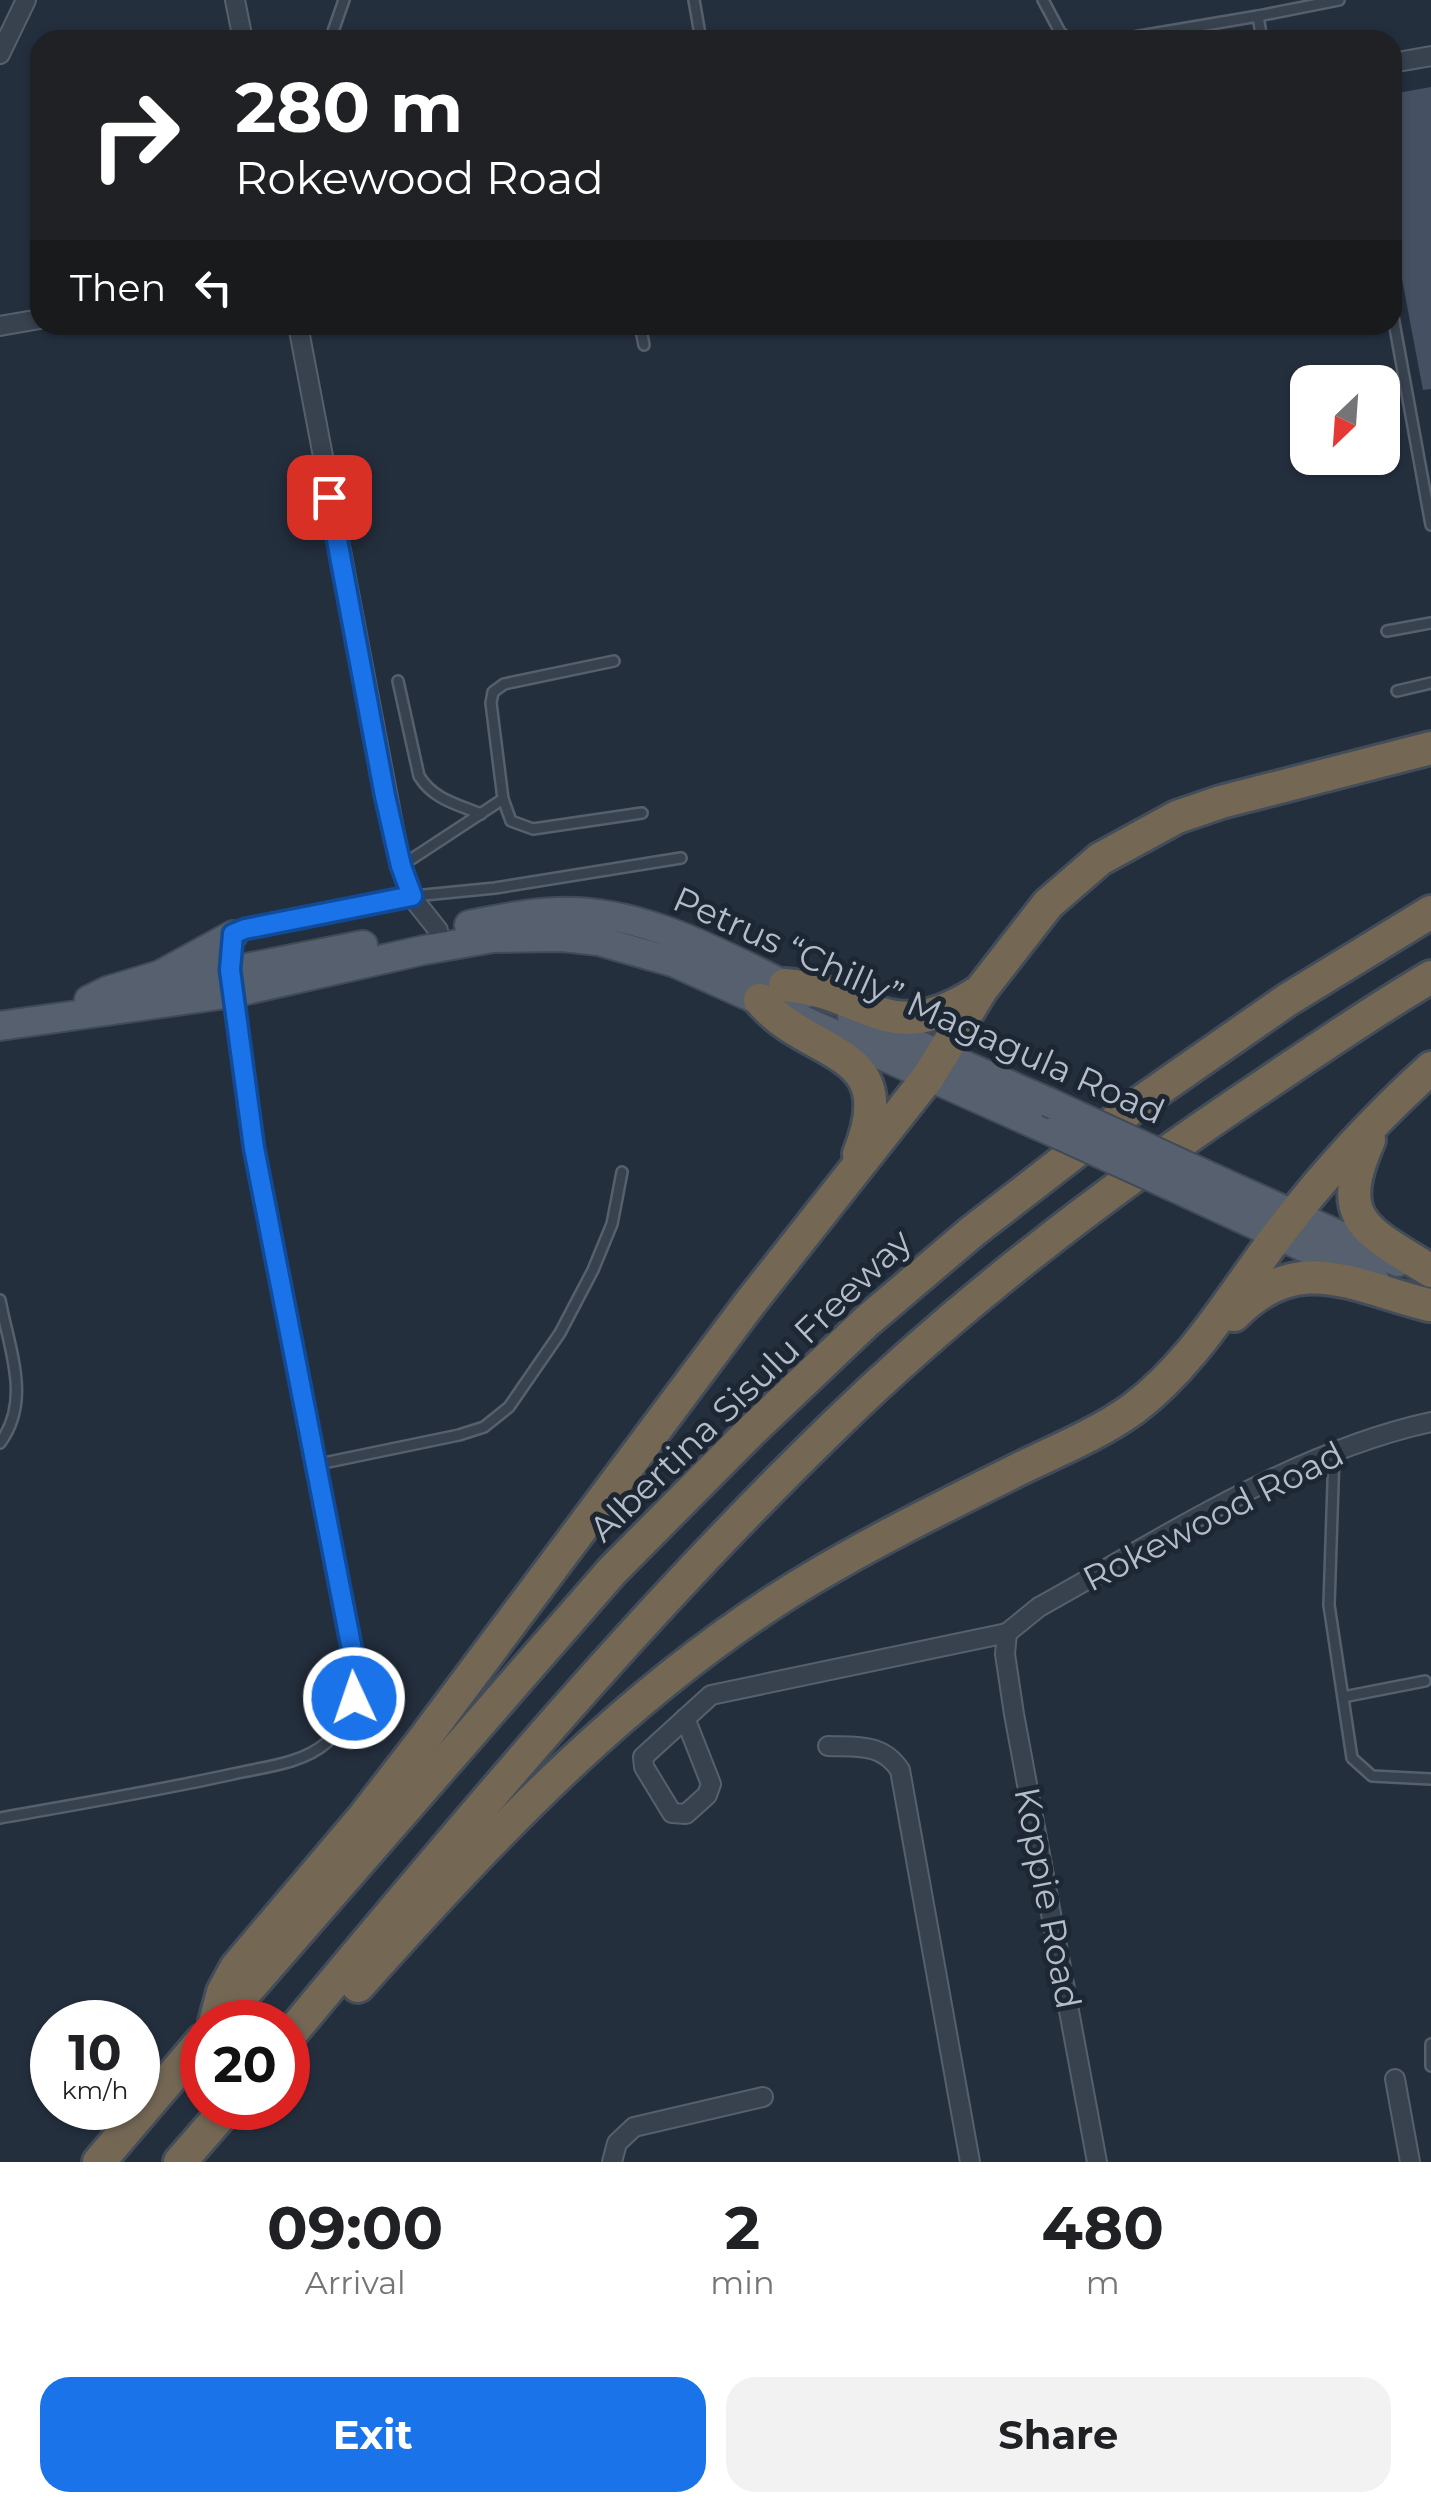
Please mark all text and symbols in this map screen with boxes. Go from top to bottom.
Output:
text: 280 m [235,64,463,150]
icon: right [70,70,200,200]
text: Rokewood Road [235,150,604,205]
icon: left [186,260,241,315]
text: Then [70,264,166,311]
north arrow [1290,365,1400,475]
map controls [1290,365,1400,475]
pin [287,455,372,540]
icon: arrive [302,470,357,525]
street label: Petrus “Chilly” Magagula Road [667,877,1171,1133]
street label: Albertina Sisulu Freeway [580,1220,920,1550]
street label: Rokewood Road [1075,1432,1351,1600]
position arrow [302,1646,406,1750]
street label: Koppie Road [1005,1784,1091,2012]
speed limit sign: 20 [180,2000,310,2130]
text: 10 [68,2022,122,2083]
text: km/h [62,2075,128,2105]
text: 09:00 [267,2191,443,2264]
text: 2 [725,2191,760,2264]
text: 480 [1042,2191,1164,2264]
text: Arrival [305,2263,406,2302]
text: min [710,2263,775,2302]
text: m [1086,2263,1120,2302]
button: Exit [40,2377,706,2492]
button: Share [726,2377,1391,2492]

